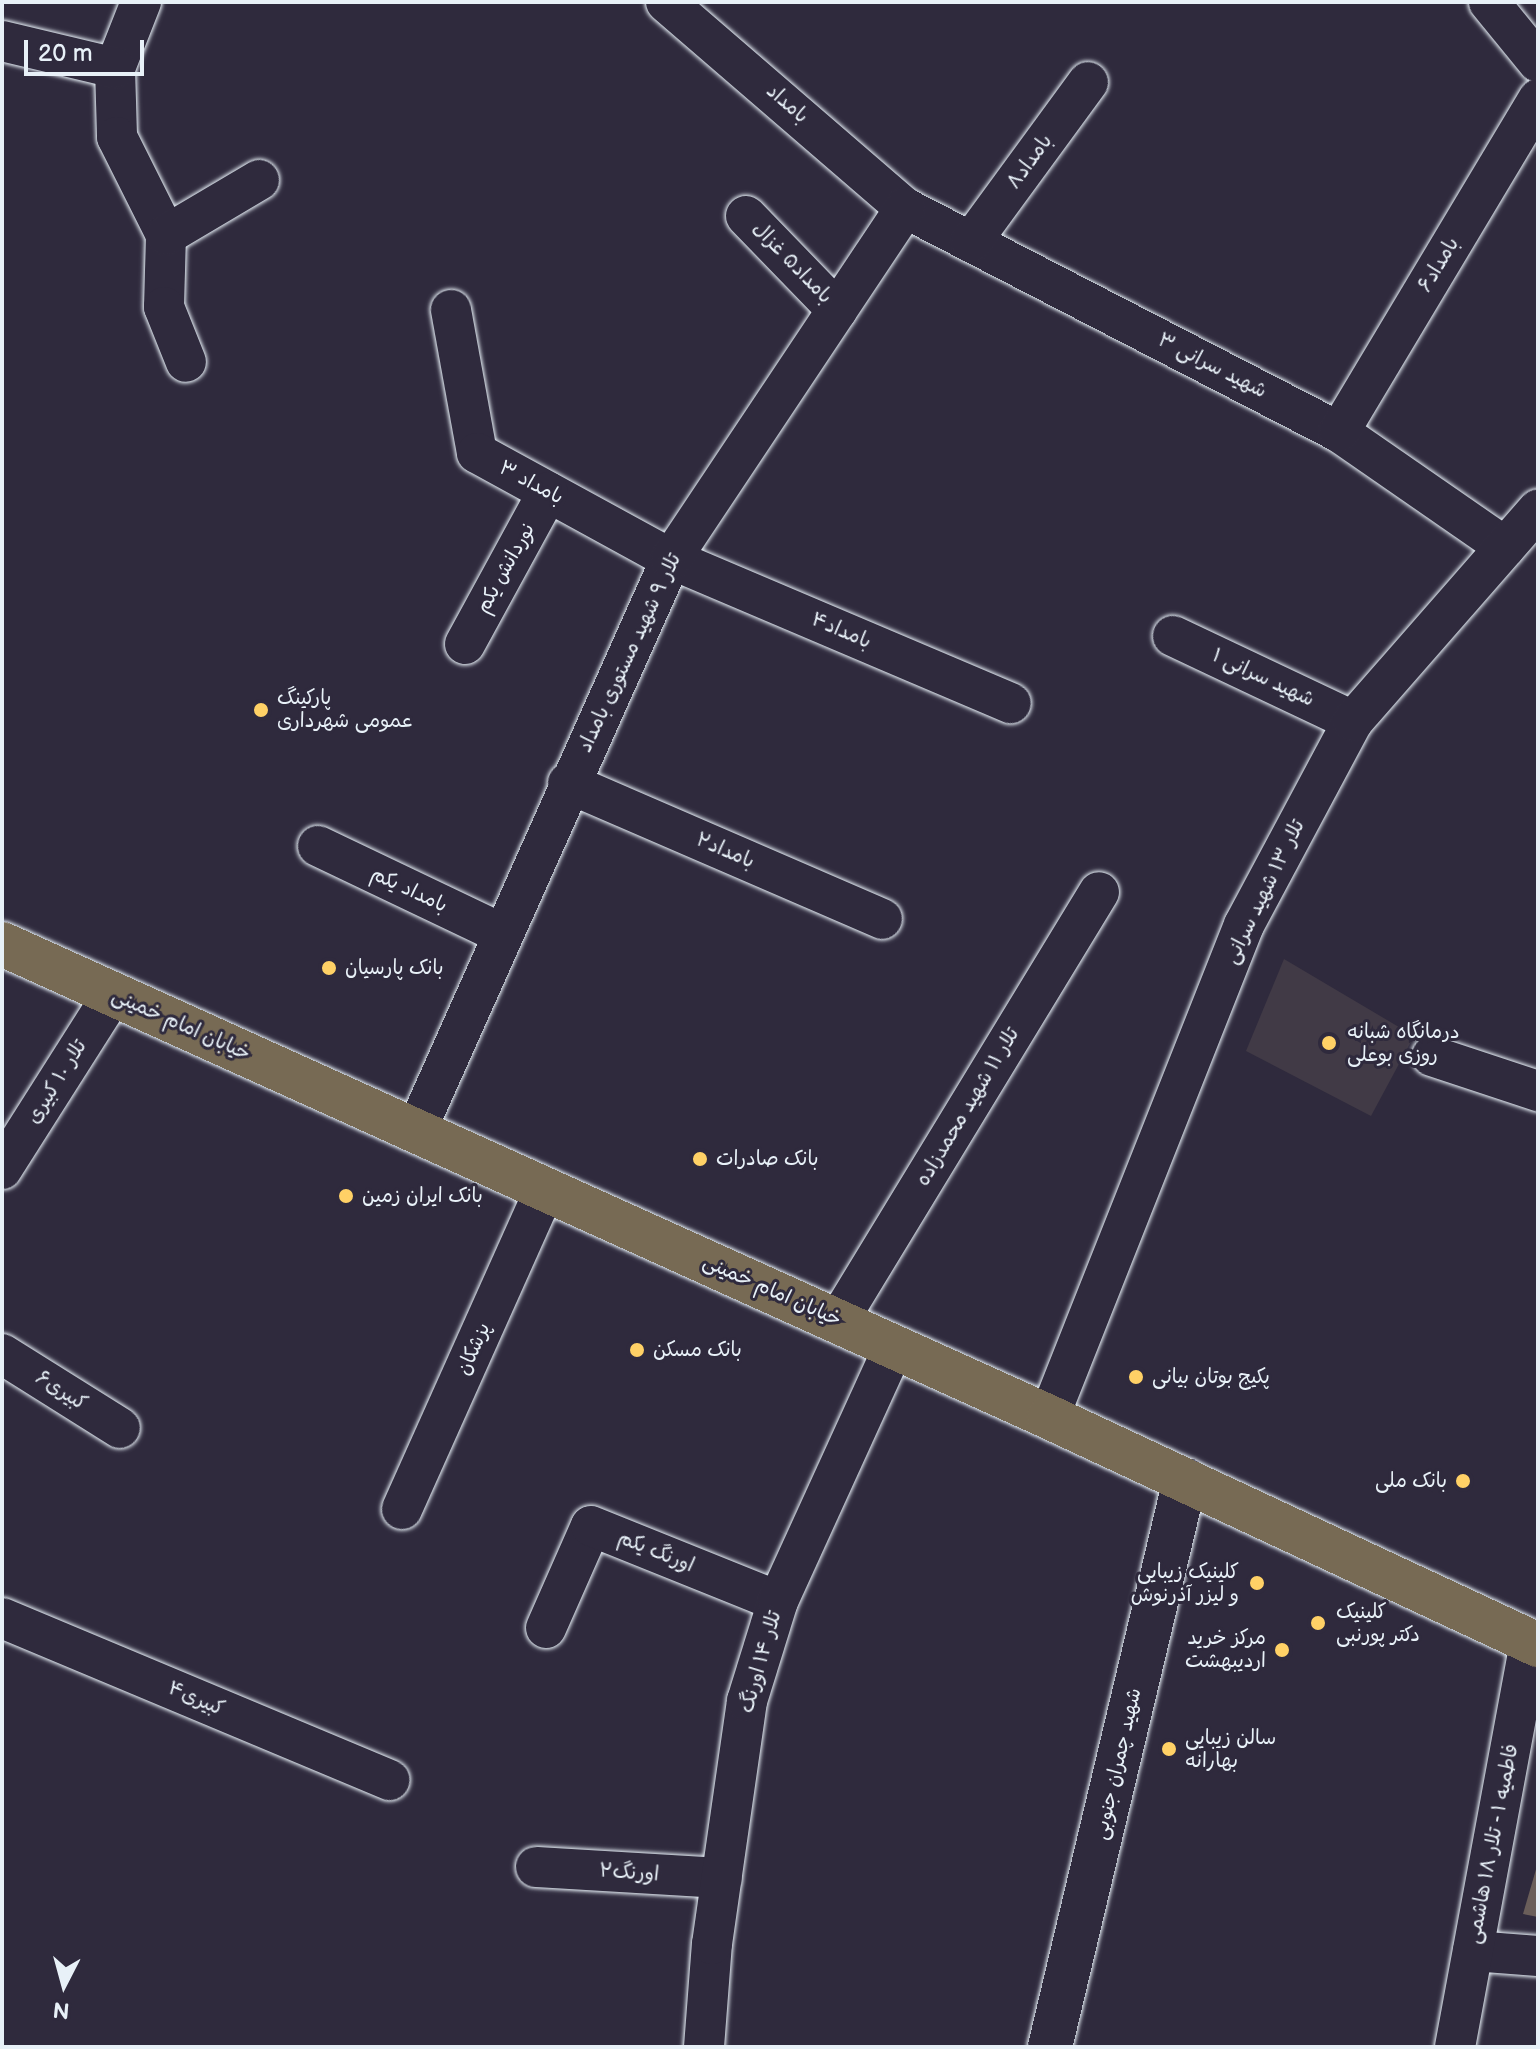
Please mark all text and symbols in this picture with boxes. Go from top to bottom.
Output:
scale bar [28,24,148,74]
text: 20 m [38,39,93,68]
street label: بامداد [761,79,813,129]
street label: بامداد۸ [1002,130,1058,194]
street label: بامداد۵ غزال [747,217,837,309]
street label: بامداد۶ [1413,233,1465,297]
street label: شهید سرانی ۳ [1154,328,1270,404]
street label: بامداد ۳ [495,456,567,510]
street label: نوردانش یکم [471,518,541,618]
street label: تلار ۹ شهید مستوری بامداد [573,550,687,756]
street label: بامداد۴ [807,608,875,654]
street label: شهید سرانی ۱ [1208,644,1318,712]
place label: پارکینگ عمومی شهرداری [277,686,414,733]
marker: پارکینگ عمومی شهرداری [252,701,270,719]
street label: تلار ۱۳ شهید سرانی [1220,816,1310,968]
street label: بامداد۲ [692,828,758,874]
street label: بامداد یکم [367,862,451,918]
place label: بانک پارسیان [345,956,444,980]
marker: بانک پارسیان [320,959,338,977]
street label: خیابان امام خمینی [108,984,254,1066]
place label: درمانگاه شبانه روزی بوعلی [1347,1020,1460,1067]
street label: تلار ۱۱ شهید محمدزاده [911,1023,1025,1191]
marker: درمانگاه شبانه روزی بوعلی [1318,1032,1340,1054]
street label: تلار ۱۰ کبیری [22,1036,92,1128]
place label: بانک صادرات [716,1147,819,1171]
marker: بانک صادرات [691,1150,709,1168]
place label: بانک ایران زمین [362,1184,483,1208]
marker: بانک ایران زمین [337,1187,355,1205]
street label: خیابان امام خمینی [699,1250,845,1332]
street label: پزشکان [452,1319,496,1379]
place label: بانک مسکن [653,1338,742,1362]
marker: بانک مسکن [628,1341,646,1359]
place label: پکیج بوتان بیانی [1152,1365,1270,1389]
street label: کبیری۶ [31,1366,91,1416]
marker: پکیج بوتان بیانی [1127,1368,1145,1386]
place label: بانک ملی [1375,1469,1447,1493]
marker: بانک ملی [1454,1472,1472,1490]
street label: اورنگ یکم [614,1526,698,1578]
place label: کلینیک زیبایی و لیزر آذرنوش [1131,1560,1239,1607]
marker: کلینیک زیبایی و لیزر آذرنوش [1246,1572,1268,1594]
place label: کلینیک دکتر پورنبی [1336,1600,1420,1647]
street label: تلار ۱۴ اورنگ [735,1608,787,1716]
marker: کلینیک دکتر پورنبی [1307,1612,1329,1634]
place label: مرکز خرید اردیبهشت [1185,1626,1266,1673]
marker: مرکز خرید اردیبهشت [1273,1641,1291,1659]
street label: کبیری۴ [164,1676,228,1722]
street label: شهید چمران جنوبی [1089,1686,1147,1842]
place label: سالن زیبایی بهارانه [1185,1726,1276,1773]
marker: سالن زیبایی بهارانه [1160,1740,1178,1758]
street label: فاطمیه ۱ - تلار ۱۸ هاشمی [1462,1741,1524,1947]
street label: اورنگ۲ [598,1859,660,1887]
north arrow [24,1945,104,2025]
text: N [52,1995,71,2024]

